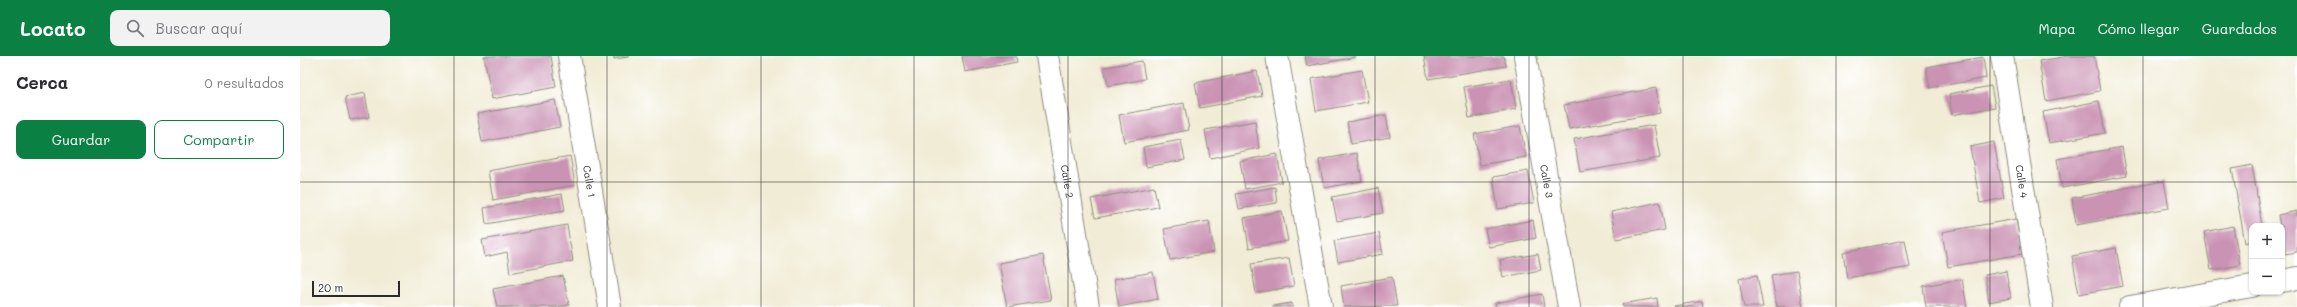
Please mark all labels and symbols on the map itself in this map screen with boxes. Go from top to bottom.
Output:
street label: Calle 3 [1537,163,1557,199]
street label: Calle 1 [580,164,599,198]
street label: Calle 2 [1058,164,1077,199]
street label: Calle 4 [2012,164,2032,199]
scale bar [312,279,400,298]

